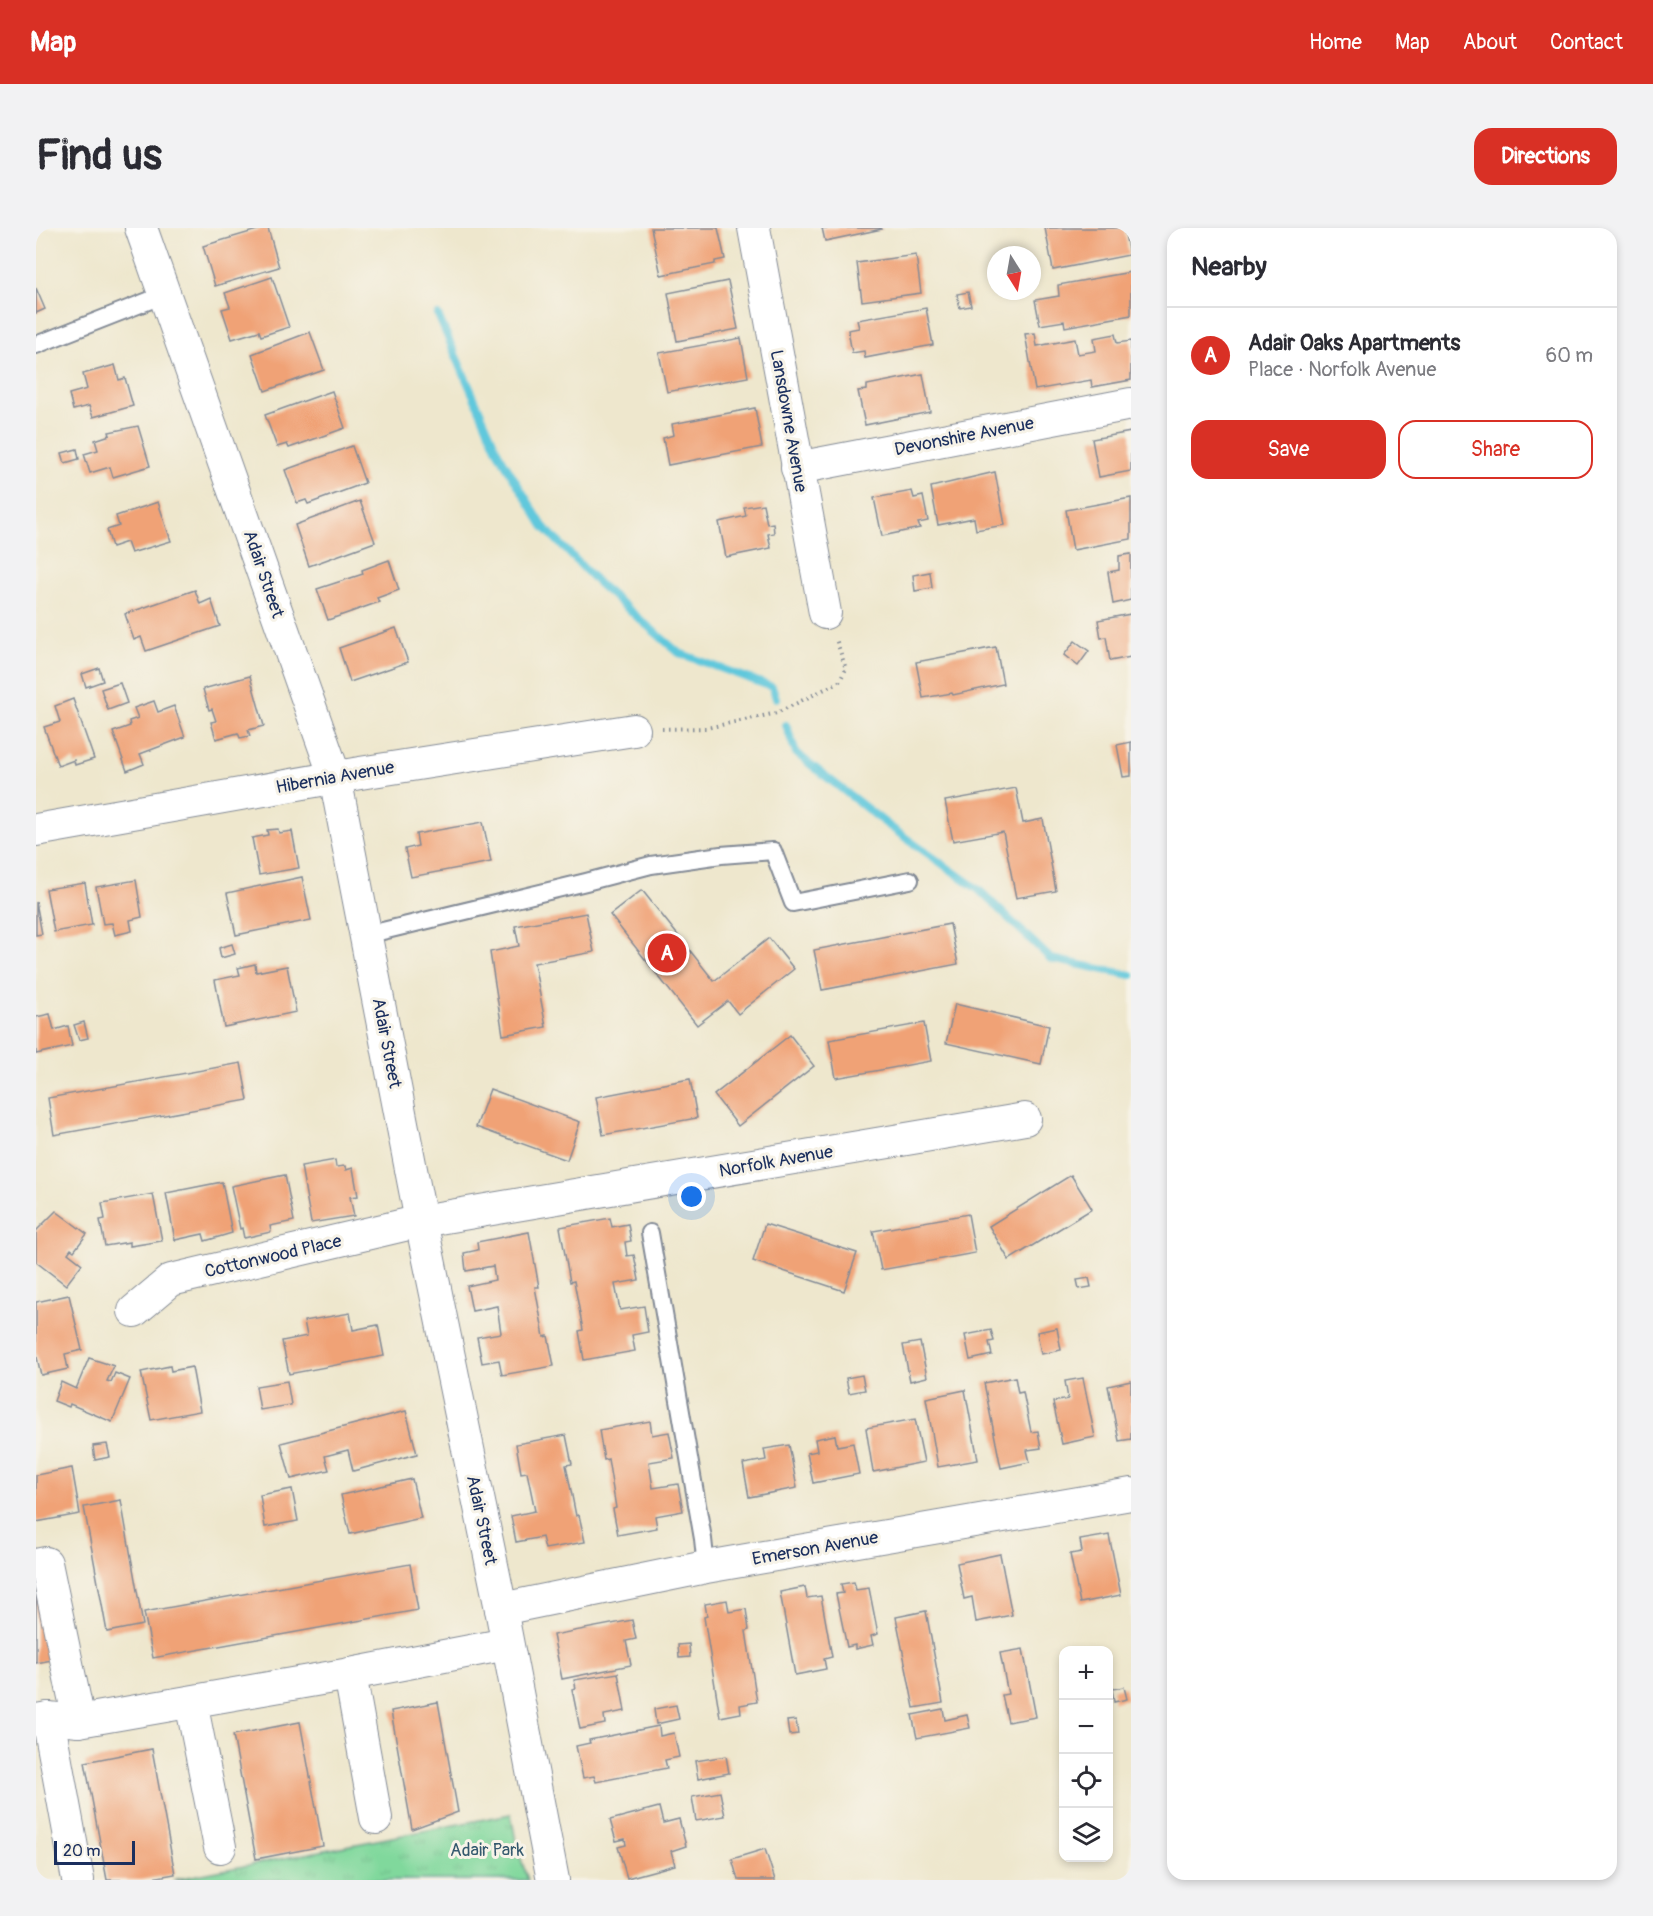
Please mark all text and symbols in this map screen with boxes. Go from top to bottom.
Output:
text: Map [30,25,76,60]
text: Home [1309,29,1362,56]
text: Map [1395,29,1430,56]
text: About [1463,29,1517,56]
text: Contact [1550,29,1623,56]
button: Directions [1474,128,1617,185]
text: Find us [36,130,162,182]
north arrow [987,246,1041,300]
text: Nearby [1191,251,1267,283]
text: Adair Oaks Apartments [1248,329,1460,357]
text: A [1204,343,1217,368]
text: 60 m [1546,343,1593,368]
street label: Lansdowne Avenue [765,348,812,494]
text: Place · Norfolk Avenue [1248,357,1436,382]
street label: Devonshire Avenue [892,412,1036,461]
button: Save [1191,420,1386,479]
button: Share [1398,420,1593,479]
street label: Adair Street [238,527,289,622]
street label: Hibernia Avenue [274,756,396,799]
pin: A [648,930,686,976]
street label: Adair Street [367,996,407,1091]
street label: Norfolk Avenue [717,1140,835,1183]
your location [677,1182,706,1211]
street label: Cottonwood Place [202,1230,344,1283]
street label: Adair Street [461,1473,502,1568]
street label: Emerson Avenue [750,1526,880,1571]
map controls [1059,1646,1113,1862]
button: + [1059,1646,1113,1700]
button: − [1059,1700,1113,1754]
button: locate [1059,1754,1113,1808]
button: layers [1059,1808,1113,1862]
scale bar [54,1838,135,1866]
park label: Adair Park [450,1839,524,1862]
text: 20 m [63,1841,101,1861]

